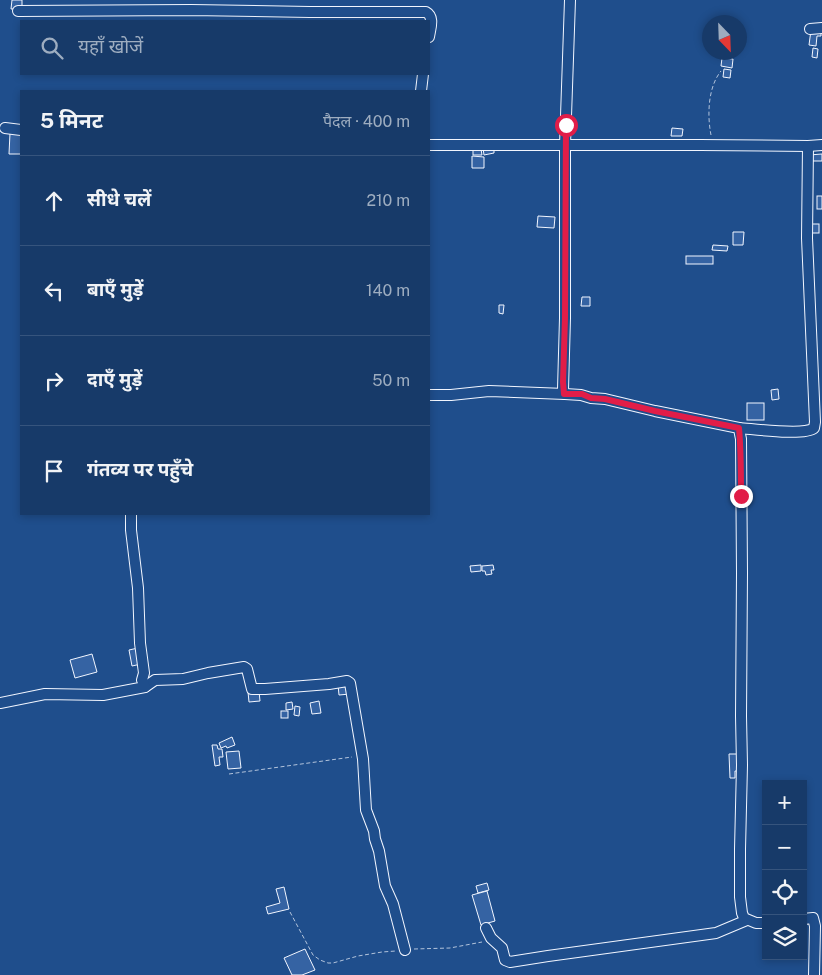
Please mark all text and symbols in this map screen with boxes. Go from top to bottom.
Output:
north arrow [702,15,747,60]
search box [20,20,430,75]
icon: search [38,34,66,62]
text: यहाँ खोजें [78,35,143,57]
text: 5 मिनट [40,108,103,133]
text: पैदल · 400 m [323,112,410,131]
route start [555,114,578,137]
icon: ahead [40,187,68,215]
text: सीधे चलें [87,188,151,210]
text: 210 m [366,191,410,210]
icon: left [40,277,68,305]
text: बाएँ मुड़ें [87,278,143,300]
text: 140 m [366,281,410,300]
icon: right [40,367,68,395]
text: दाएँ मुड़ें [87,368,142,390]
text: 50 m [372,371,410,390]
icon: arrive [40,457,68,485]
text: गंतव्य पर पहुँचे [87,458,193,480]
route end [730,485,753,508]
map controls [762,780,807,960]
button: + [762,780,807,825]
button: − [762,825,807,870]
button: locate [762,870,807,915]
button: layers [762,915,807,960]

